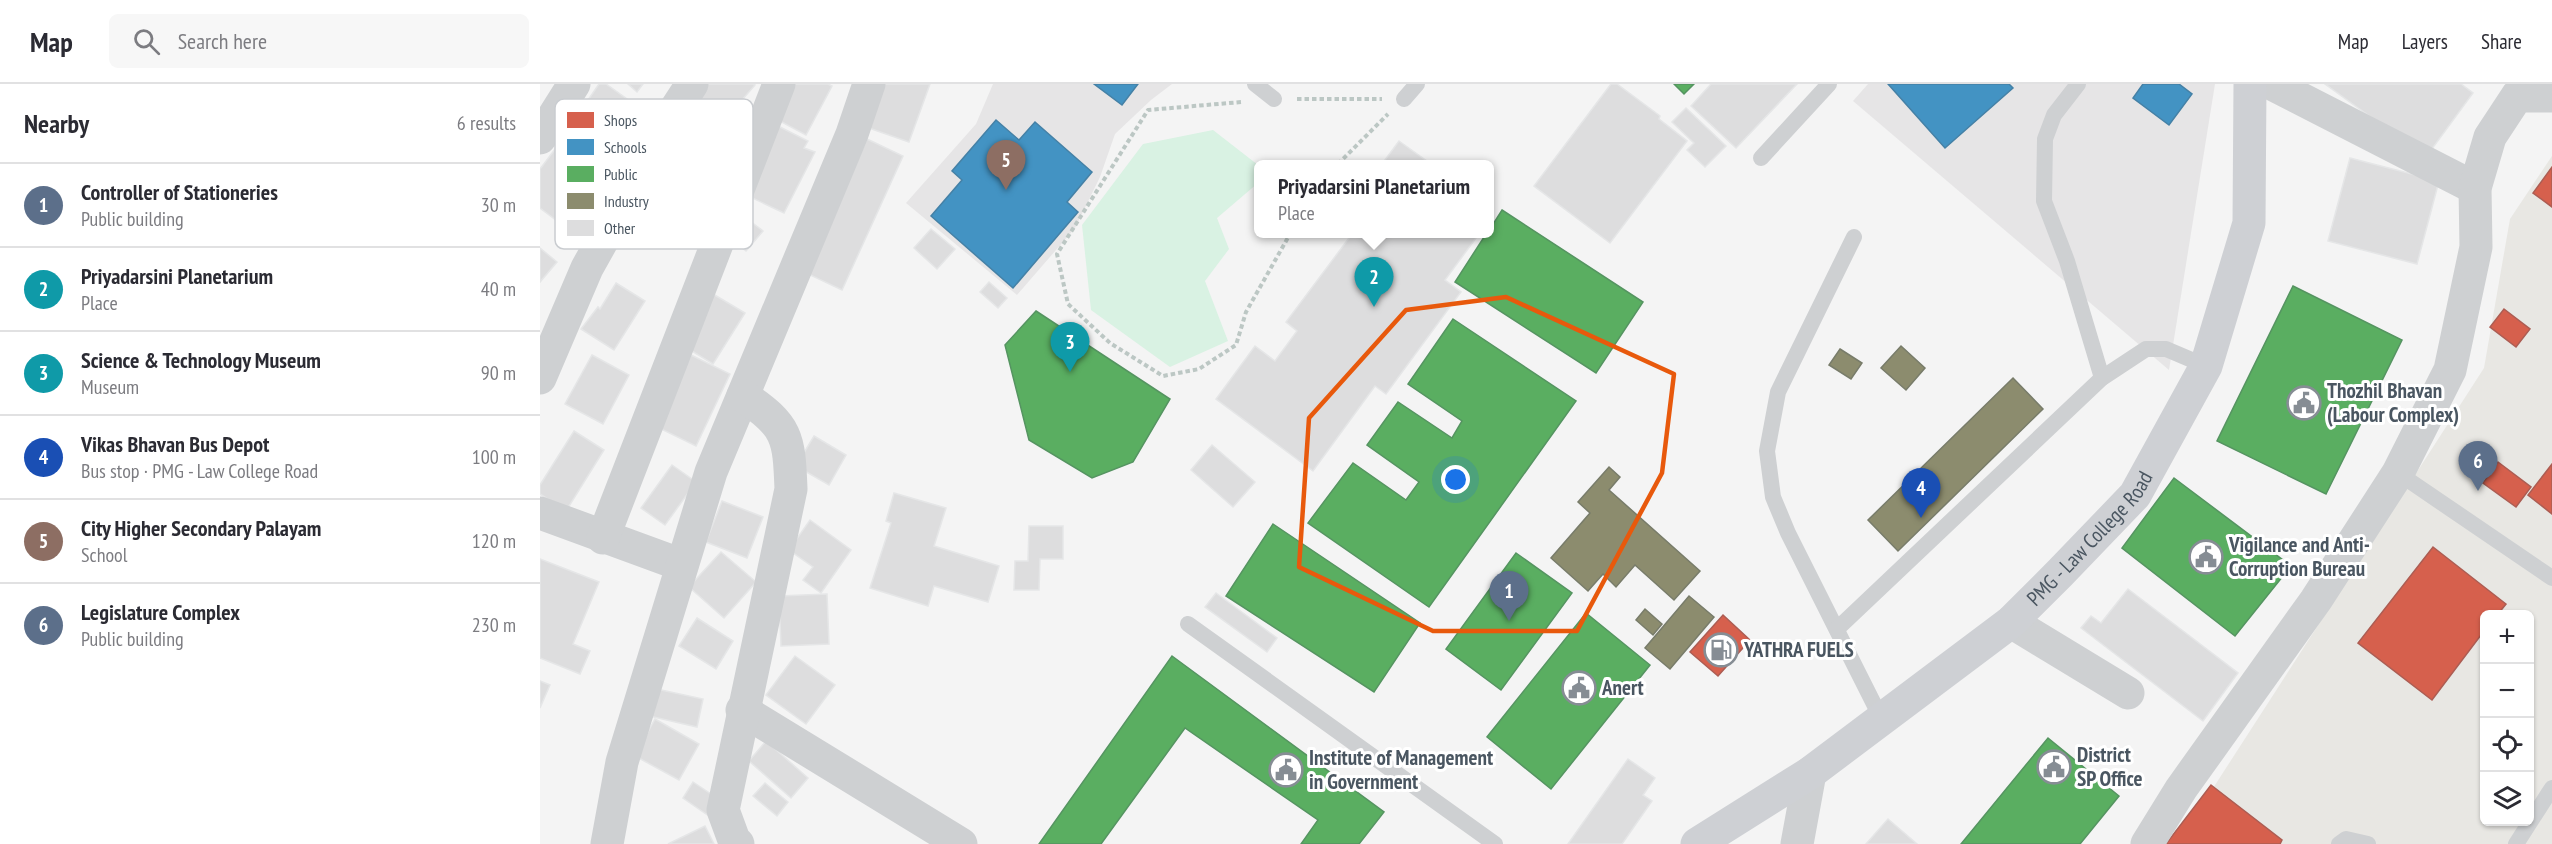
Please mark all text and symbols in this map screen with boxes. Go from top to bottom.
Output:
search box [109,14,529,68]
text: Map [30,23,73,60]
icon: search [130,25,163,58]
text: Search here [178,27,267,55]
text: Map [2338,28,2369,55]
text: Layers [2402,28,2448,55]
text: Share [2481,28,2522,55]
legend [555,99,753,249]
text: Nearby [24,107,89,140]
text: 6 results [457,110,516,136]
text: Shops [604,110,637,130]
text: Schools [604,137,647,157]
pin: 5 [986,141,1026,190]
popup [1254,160,1494,238]
text: Public [604,164,638,184]
text: Priyadarsini Planetarium [1278,172,1470,200]
text: Controller of Stationeries [81,178,278,206]
text: Industry [604,191,649,211]
text: 1 [39,192,48,218]
text: 30 m [481,192,516,218]
text: Place [1278,200,1315,226]
text: Public building [81,206,184,232]
text: Other [604,218,636,238]
pin: 2 [1354,258,1394,307]
text: Priyadarsini Planetarium [81,262,273,290]
text: 2 [39,276,48,302]
text: 40 m [481,276,516,302]
text: Place [81,290,118,316]
pin: 3 [1050,322,1090,372]
text: Science & Technology Museum [81,346,321,374]
text: 3 [39,360,48,386]
text: 90 m [481,360,516,386]
text: Museum [81,374,139,400]
place label: Thozhil Bhavan (Labour Complex) [2327,377,2459,428]
public building icon: Thozhil Bhavan (Labour Complex) [2286,385,2322,421]
text: Vikas Bhavan Bus Depot [81,430,269,458]
pin: 6 [2458,442,2498,491]
text: 4 [39,444,48,470]
text: 100 m [472,444,516,470]
text: Bus stop · PMG - Law College Road [81,458,318,484]
your location [1441,465,1470,494]
street label: PMG - Law College Road [2021,466,2158,611]
pin: 4 [1902,468,1940,518]
text: City Higher Secondary Palayam [81,514,321,542]
text: 5 [39,528,48,554]
text: 120 m [472,528,516,554]
place label: Vigilance and Anti- Corruption Bureau [2228,531,2370,582]
public building icon: Vigilance and Anti- Corruption Bureau [2188,539,2224,575]
text: School [81,542,127,568]
pin: 1 [1490,572,1528,621]
text: Legislature Complex [81,598,240,626]
map controls [2480,610,2534,826]
button: + [2480,610,2534,664]
text: 6 [39,612,48,638]
text: 230 m [472,612,516,638]
text: Public building [81,626,184,652]
fuel station icon: YATHRA FUELS [1703,632,1739,668]
place label: YATHRA FUELS [1743,636,1854,663]
button: − [2480,664,2534,718]
public building icon: Anert [1561,670,1597,706]
place label: Anert [1601,674,1644,701]
button: locate [2480,718,2534,772]
place label: District SP Office [2077,741,2143,792]
place label: Institute of Management in Government [1309,744,1493,795]
public building icon: District SP Office [2036,749,2072,785]
public building icon: Institute of Management in Government [1268,752,1304,788]
button: layers [2480,772,2534,826]

